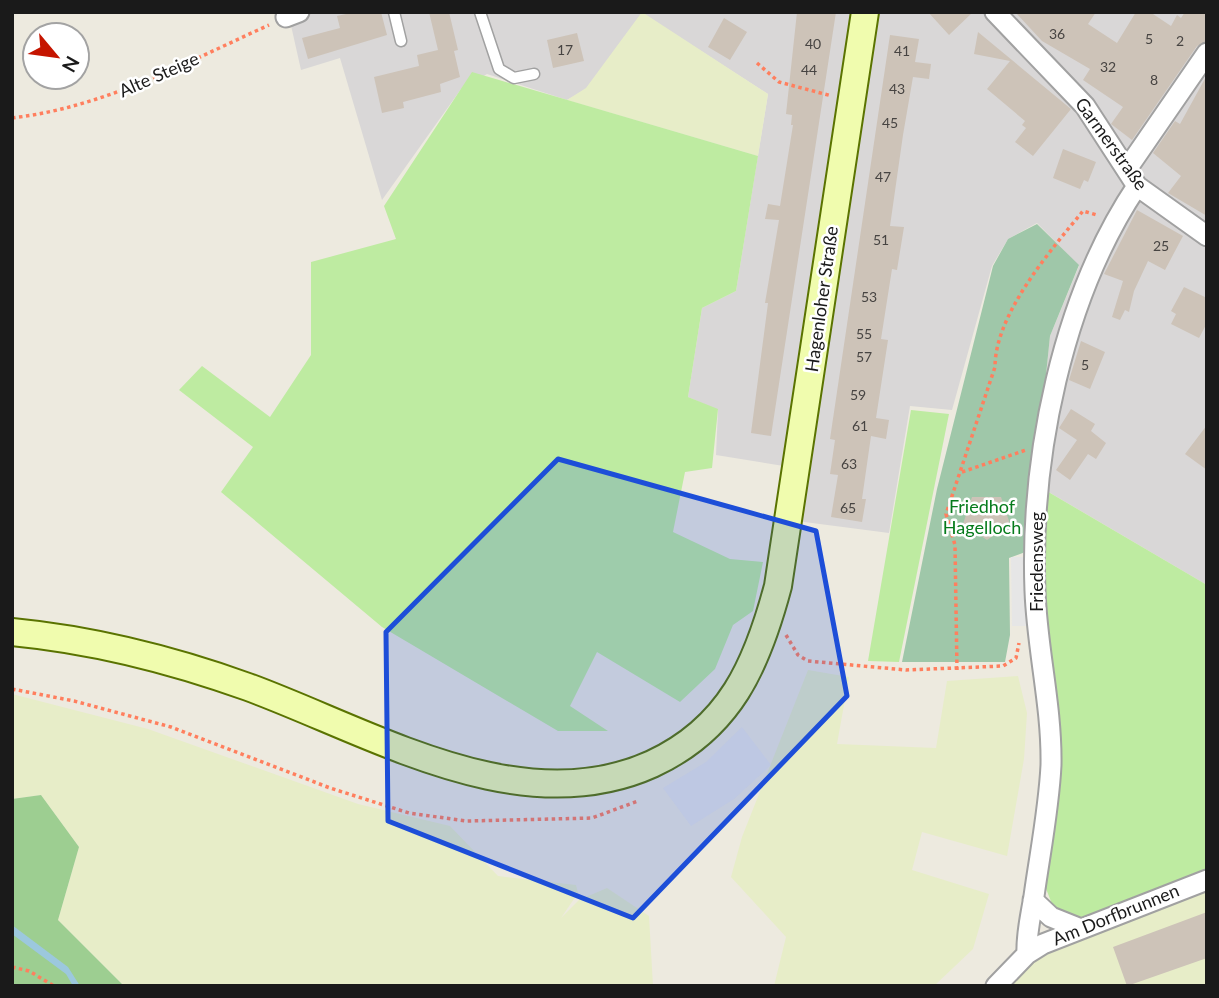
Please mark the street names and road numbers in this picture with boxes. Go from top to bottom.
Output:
street label: Alte Steige [115,47,202,101]
street label: Garmerstraße [1071,93,1153,194]
street label: Hagenloher Straße [800,224,842,373]
street label: Friedensweg [1025,512,1047,612]
street label: Am Dorfbrunnen [1049,879,1182,949]

